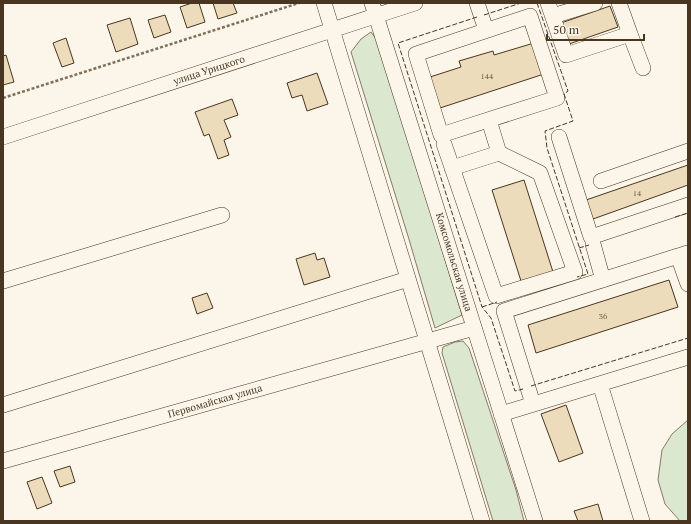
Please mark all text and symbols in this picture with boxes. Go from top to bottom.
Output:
scale bar [547,16,644,42]
text: 50 m [553,22,580,37]
street label: улица Урицкого [171,52,247,88]
house number: 144 [481,71,494,81]
house number: 14 [633,188,642,198]
street label: Комсомольская улица [433,211,475,313]
house number: 36 [599,311,608,321]
street label: Первомайская улица [166,381,264,421]

